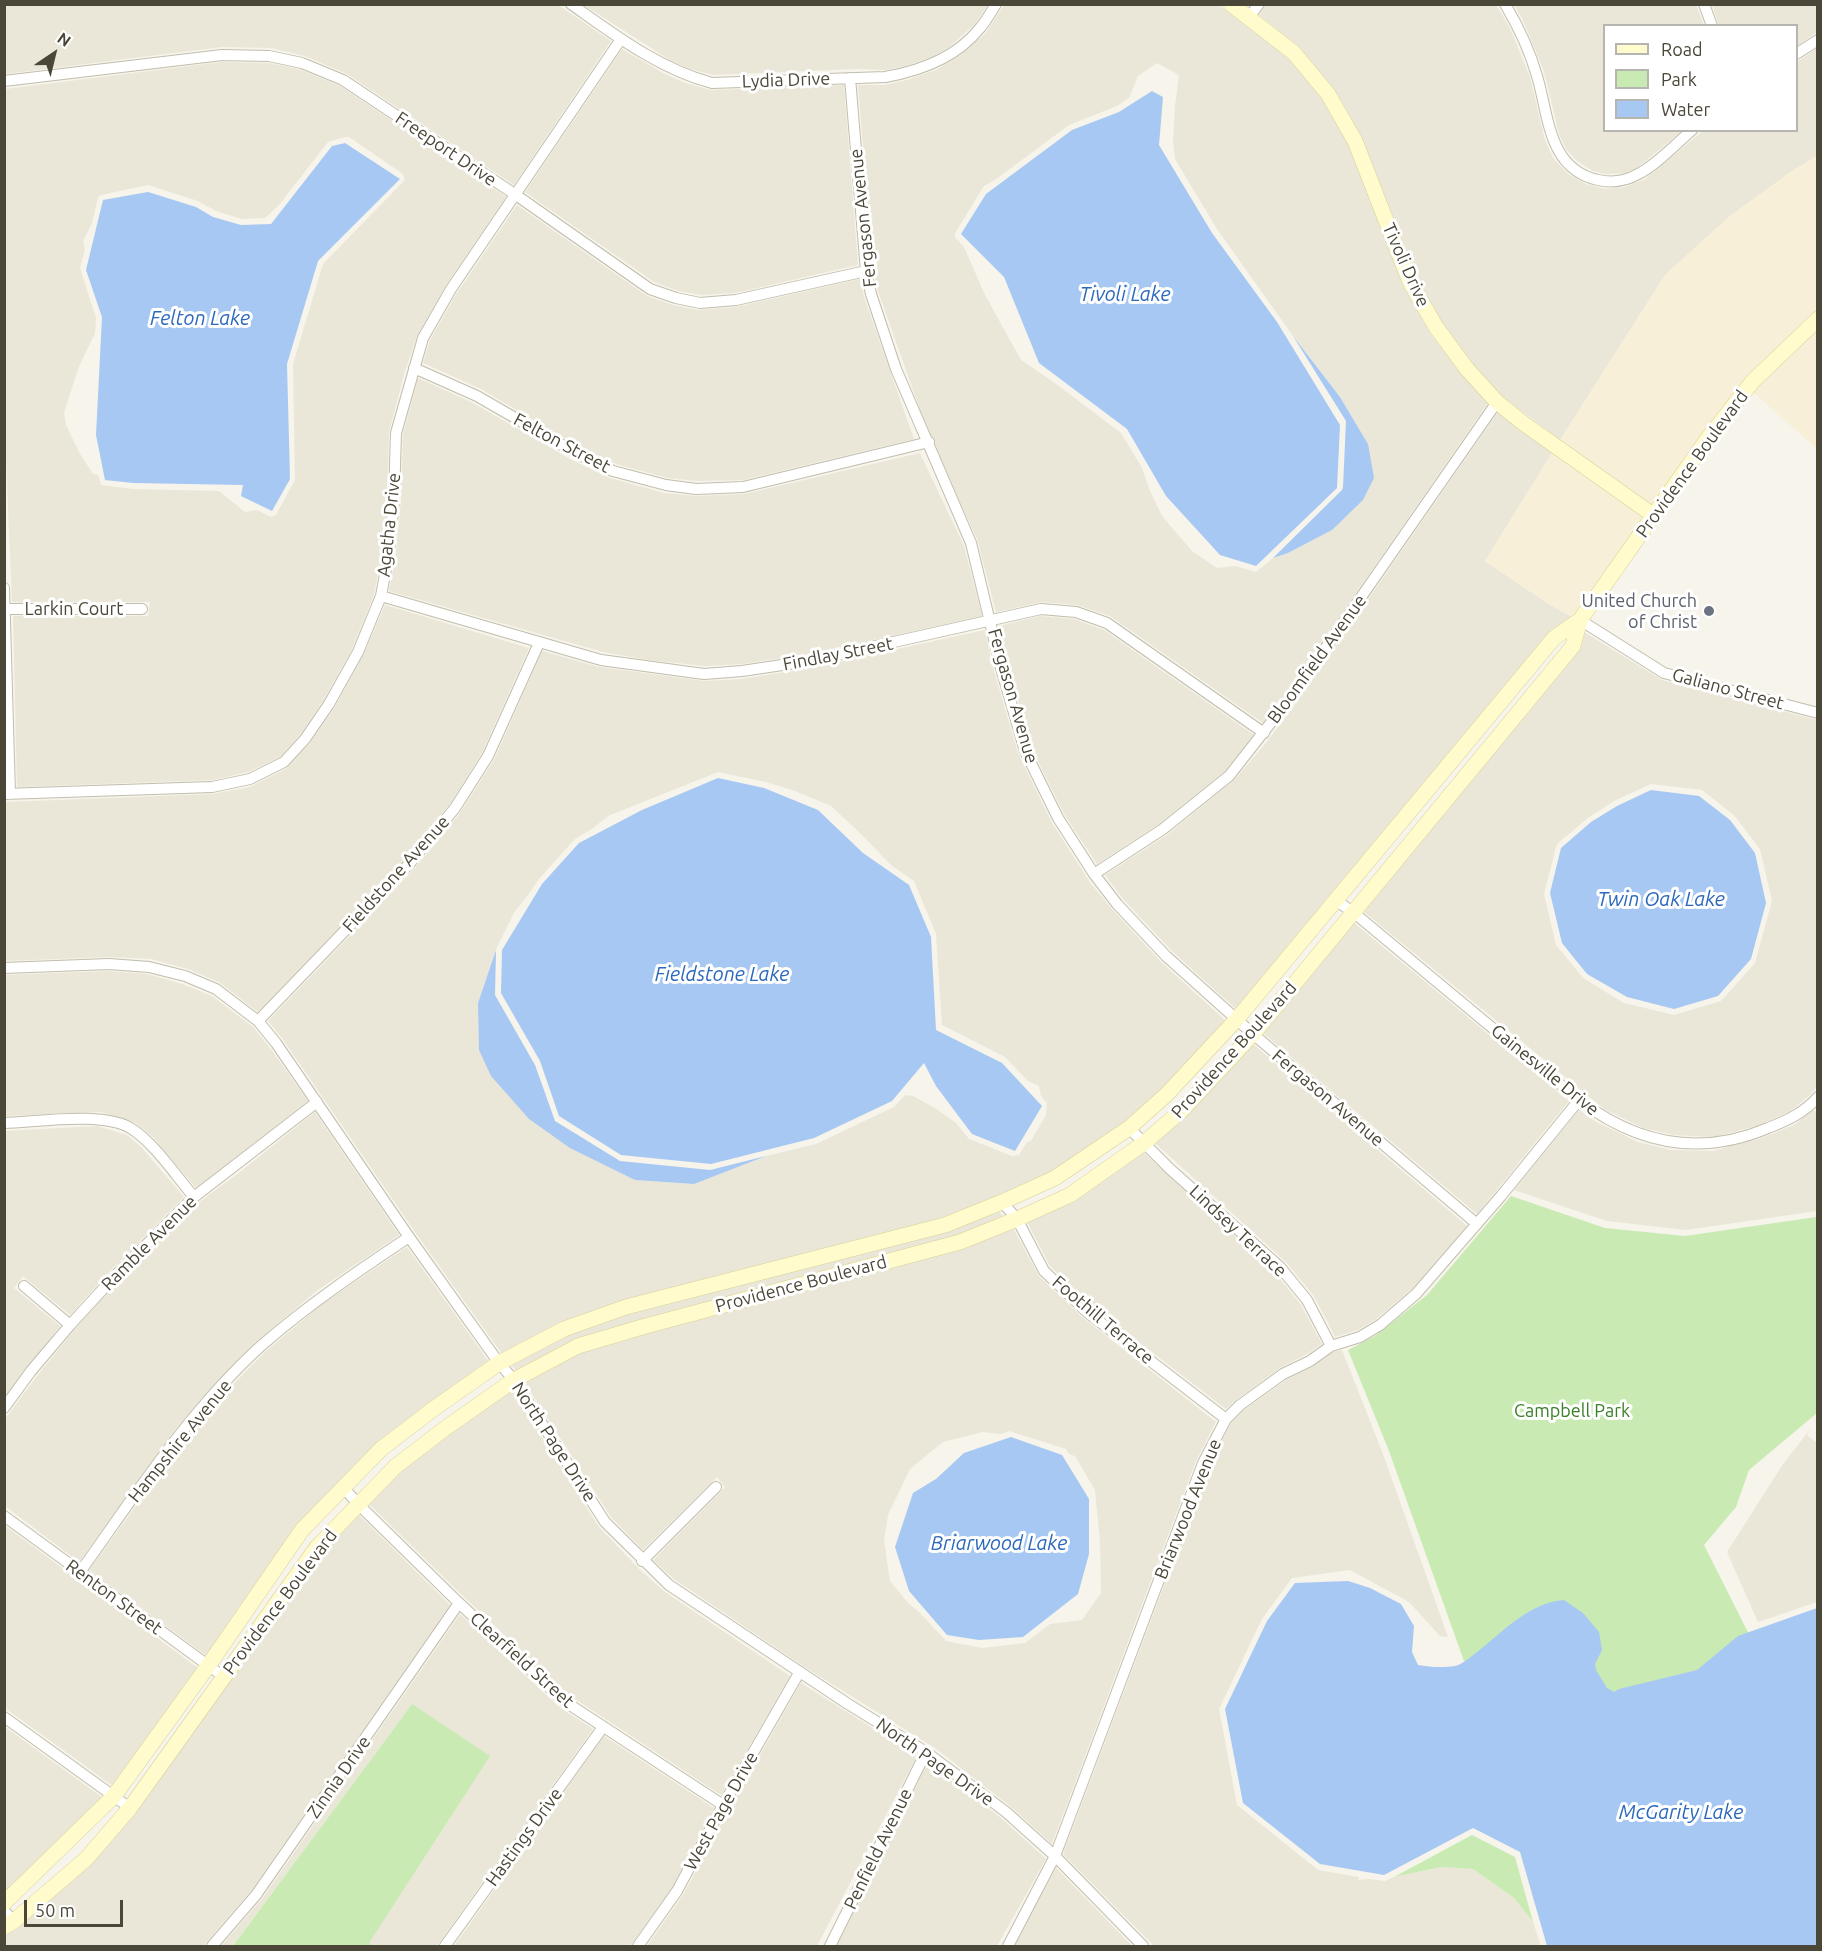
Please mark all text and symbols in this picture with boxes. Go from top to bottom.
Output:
north arrow [24,24,84,84]
legend [1603,24,1798,132]
text: N [54,28,74,50]
text: Road [1661,39,1703,59]
street label: Lydia Drive [741,68,831,92]
text: Park [1661,69,1697,89]
text: Water [1661,99,1710,119]
street label: Freeport Drive [391,107,501,191]
street label: Fergason Avenue [845,148,881,288]
street label: Tivoli Drive [1378,220,1434,310]
water label: Tivoli Lake [1080,282,1170,306]
water label: Felton Lake [150,306,250,330]
street label: Providence Boulevard [1631,386,1753,542]
street label: Felton Street [510,409,614,477]
street label: Agatha Drive [373,472,405,578]
street label: Bloomfield Avenue [1263,590,1371,728]
place label: United Church of Christ [1581,590,1697,632]
street label: Larkin Court [25,598,123,620]
marker: United Church of Christ [1702,604,1716,618]
street label: Fergason Avenue [983,626,1043,766]
street label: Findlay Street [781,633,895,675]
street label: Galiano Street [1670,664,1786,714]
street label: Fieldstone Avenue [338,811,454,937]
water label: Twin Oak Lake [1597,887,1725,911]
water label: Fieldstone Lake [655,962,789,986]
street label: Providence Boulevard [1167,977,1301,1123]
street label: Gainesville Drive [1487,1020,1603,1120]
street label: Fergason Avenue [1268,1045,1388,1151]
street label: Lindsey Terrace [1185,1180,1291,1282]
street label: Ramble Avenue [97,1191,201,1295]
street label: Providence Boulevard [713,1251,889,1317]
street label: Foothill Terrace [1048,1271,1158,1369]
street label: Hampshire Avenue [124,1375,236,1507]
street label: North Page Drive [507,1378,601,1506]
park label: Campbell Park [1514,1400,1630,1422]
street label: Briarwood Avenue [1150,1436,1226,1582]
street label: Providence Boulevard [218,1525,342,1679]
water label: Briarwood Lake [931,1531,1067,1555]
street label: Renton Street [62,1555,166,1639]
street label: Clearfield Street [466,1608,578,1712]
street label: North Page Drive [872,1713,998,1811]
street label: Zinnia Drive [303,1732,375,1822]
street label: West Page Drive [680,1748,762,1874]
street label: Hastings Drive [481,1784,567,1890]
street label: Penfield Avenue [839,1785,917,1913]
water label: McGarity Lake [1619,1800,1743,1824]
scale bar [27,1888,126,1926]
text: 50 m [35,1900,75,1920]

